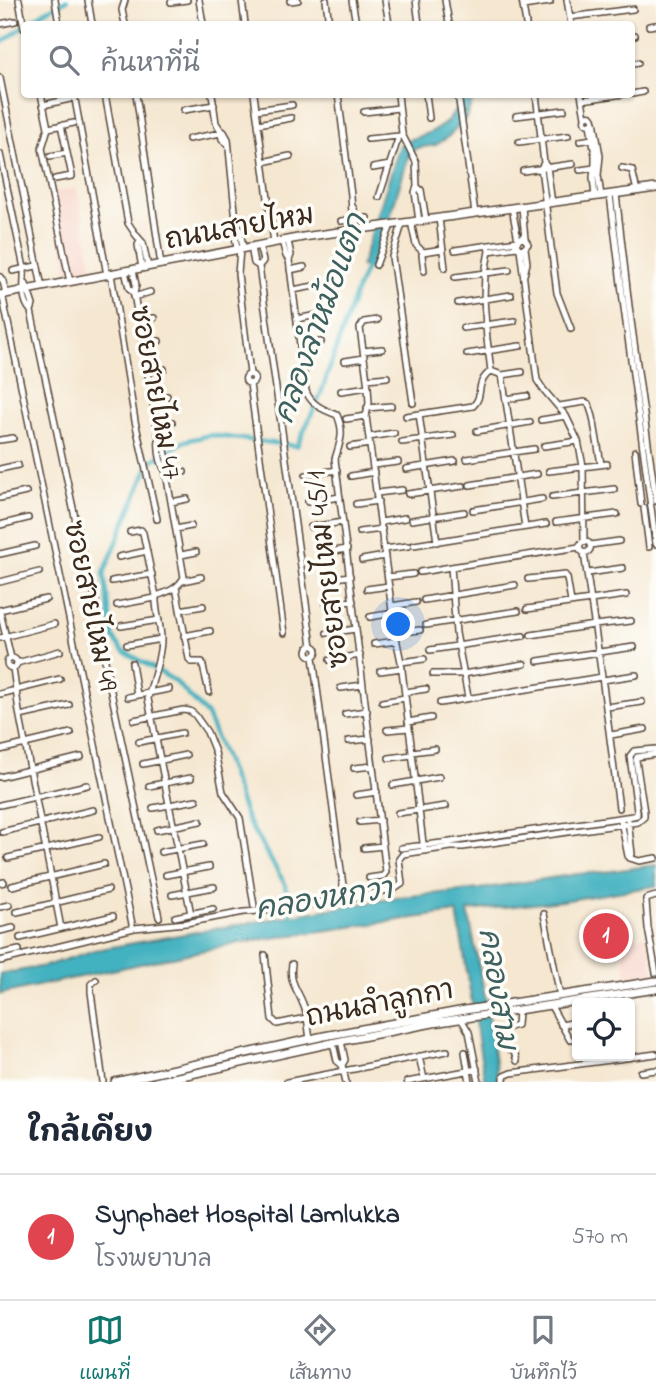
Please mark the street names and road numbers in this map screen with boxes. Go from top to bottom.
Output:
street label: ถนนสายไหม [162,194,318,262]
street label: ซอยสายไหม 47 [117,302,193,484]
street label: ซอยสายไหม 45/1 [295,468,361,670]
street label: ซอยสายไหม 49 [51,517,129,696]
street label: ถนนลำลูกกา [302,970,457,1039]

